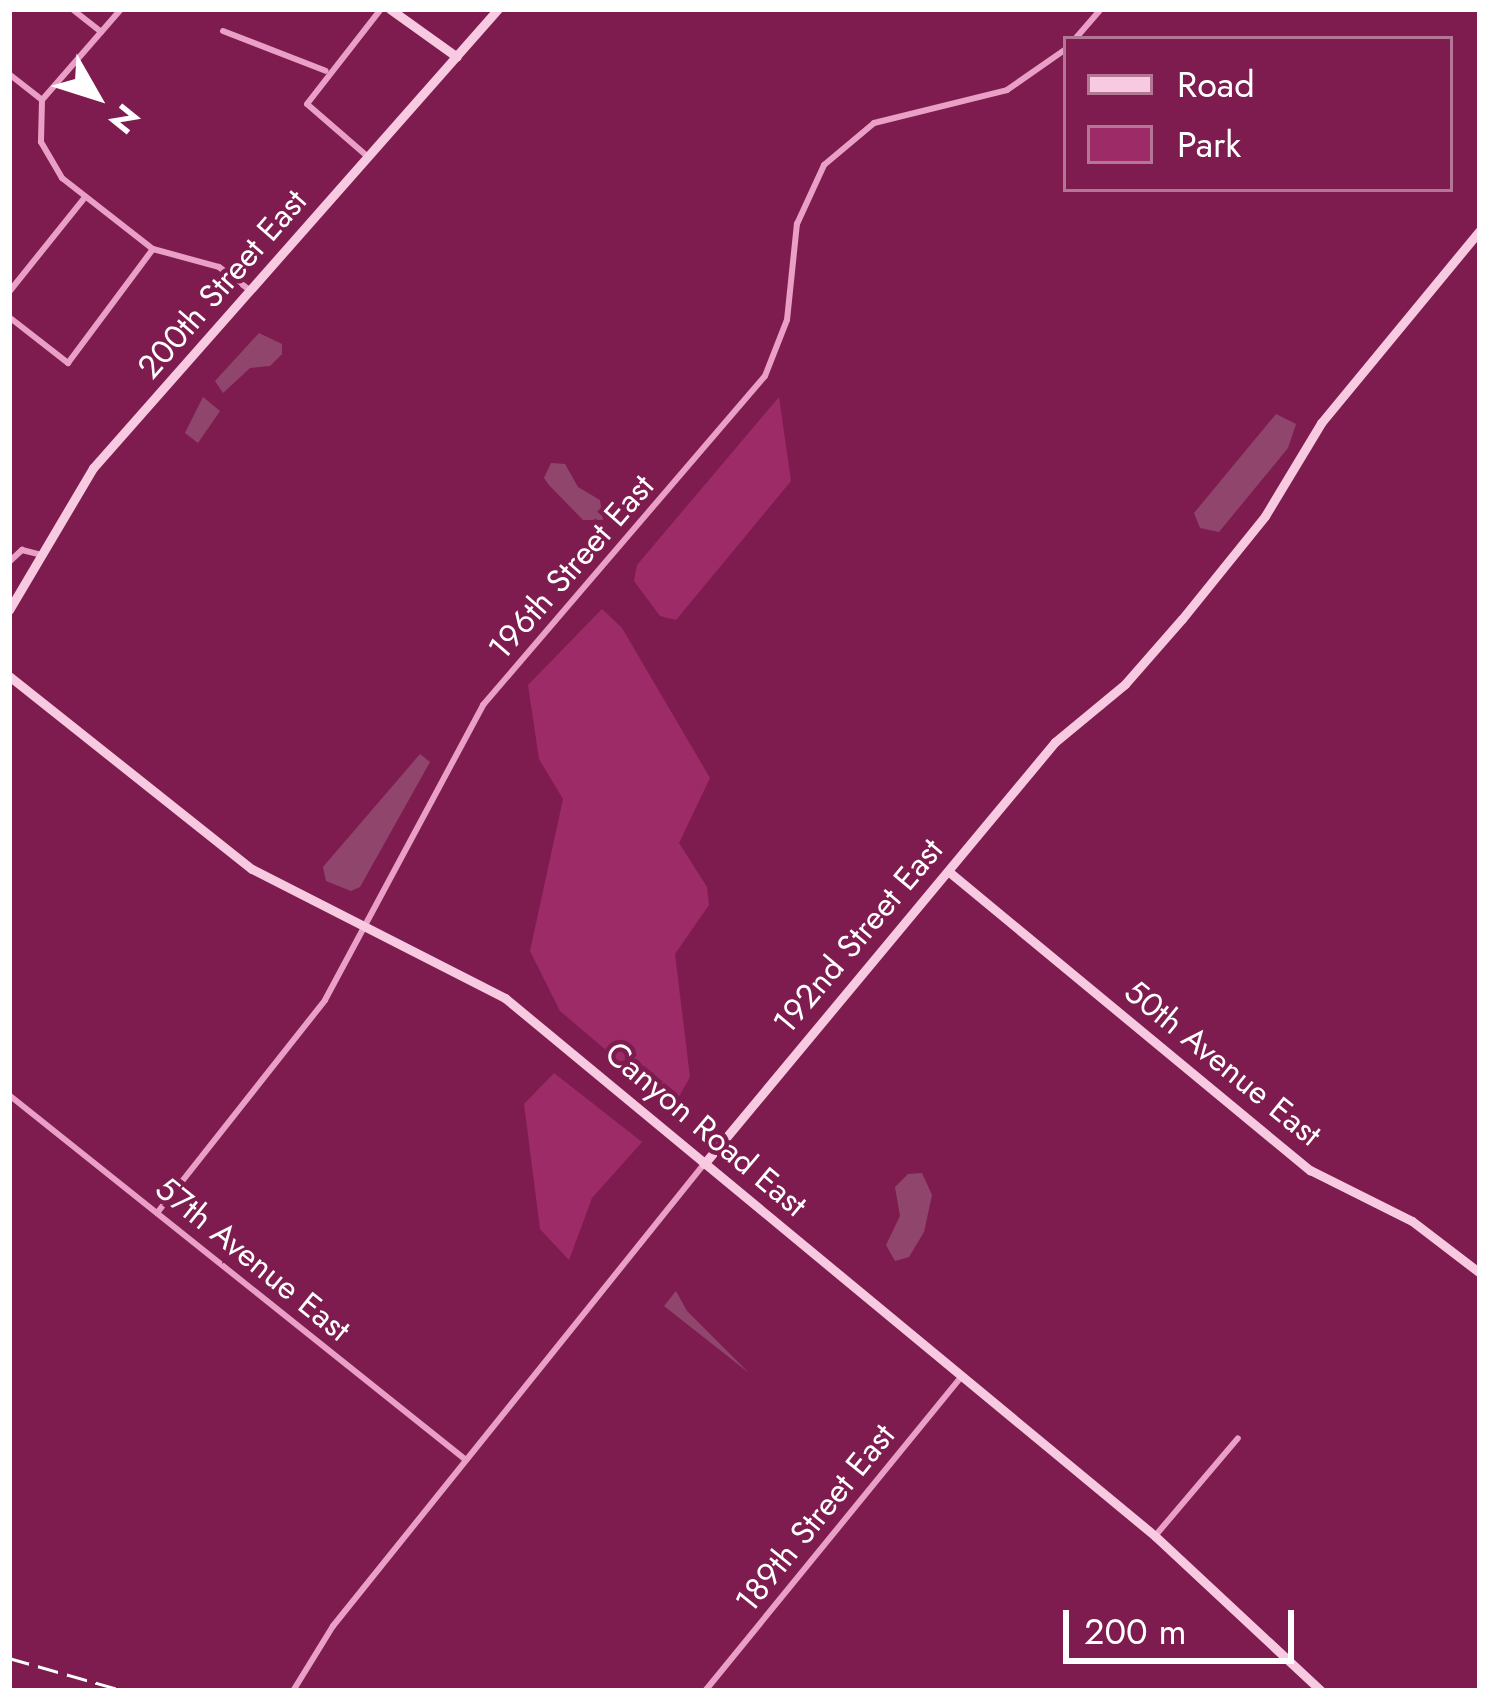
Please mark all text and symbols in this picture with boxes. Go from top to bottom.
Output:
north arrow [36,36,156,156]
legend [1063,36,1453,192]
text: Road [1177,58,1255,110]
text: N [98,94,151,144]
text: Park [1177,118,1241,170]
street label: 200th Street East [129,181,315,387]
street label: 196th Street East [480,467,662,667]
street label: 192nd Street East [765,830,951,1042]
street label: 50th Avenue East [1117,972,1329,1154]
street label: Canyon Road East [597,1033,815,1225]
street label: 57th Avenue East [148,1168,358,1350]
street label: 189th Street East [727,1416,903,1620]
scale bar [1069,1586,1300,1660]
text: 200 m [1084,1605,1187,1657]

